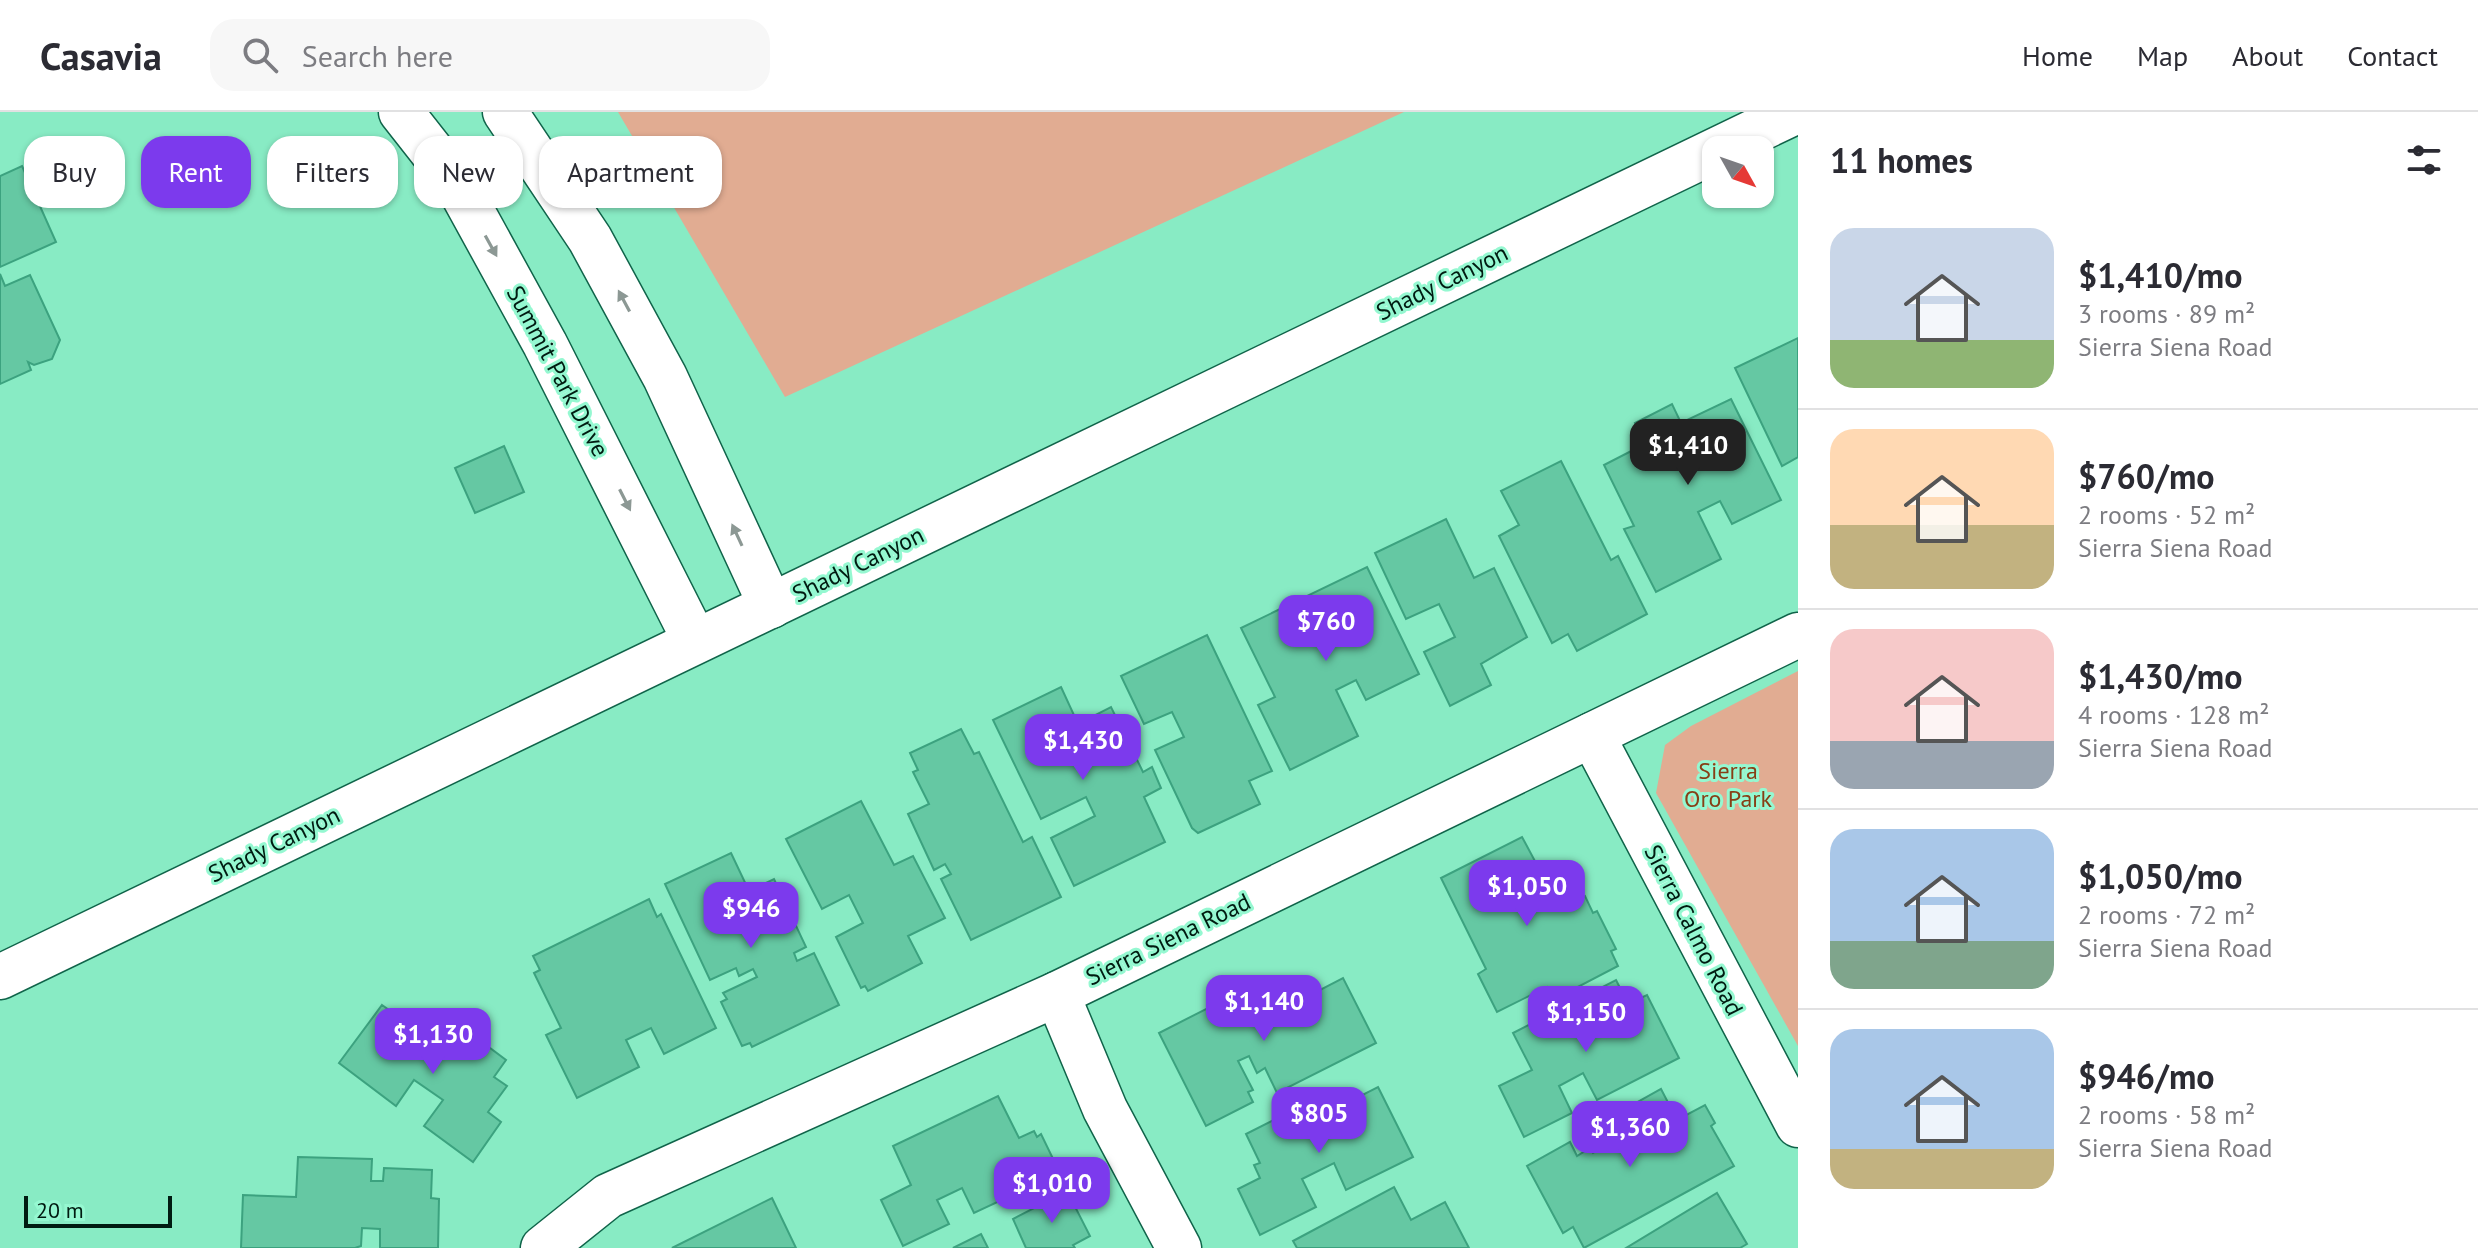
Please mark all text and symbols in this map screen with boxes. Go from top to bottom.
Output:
search box [210,19,770,91]
text: Casavia [40,31,162,80]
icon: search [238,33,282,77]
text: Search here [302,36,453,75]
text: Home [2022,37,2093,74]
text: Map [2137,37,2188,74]
text: About [2232,37,2303,74]
text: Contact [2347,37,2438,74]
chip: Buy [24,136,125,208]
chip: Rent [141,136,251,208]
chip: Filters [267,136,398,208]
chip: New [414,136,523,208]
chip: Apartment [539,136,722,208]
north arrow [1702,136,1774,208]
map controls [1702,136,1774,208]
text: 11 homes [1830,138,1973,182]
icon: filters [2402,138,2446,182]
one-way arrow [485,234,498,257]
street label: Shady Canyon [1371,237,1513,327]
text: $1,410/mo [2078,253,2242,297]
icon: home [1894,260,1990,356]
street label: Summit Park Drive [500,280,616,462]
one-way arrow [617,290,631,313]
text: 3 rooms · 89 m² [2078,297,2255,330]
text: Sierra Siena Road [2078,330,2273,363]
pin: $1,410 [1623,419,1753,487]
text: $1,410 [1648,428,1728,461]
text: $760/mo [2078,454,2215,498]
icon: home [1894,461,1990,557]
one-way arrow [619,489,632,512]
text: 2 rooms · 52 m² [2078,498,2255,531]
street label: Shady Canyon [787,519,929,609]
one-way arrow [730,524,744,547]
text: Sierra Siena Road [2078,531,2273,564]
pin: $760 [1279,595,1373,663]
text: $760 [1297,604,1355,637]
text: $1,430/mo [2078,654,2242,698]
icon: home [1894,661,1990,757]
text: 4 rooms · 128 m² [2078,698,2270,731]
pin: $1,430 [1018,714,1148,782]
text: $1,430 [1043,723,1123,756]
text: Sierra Siena Road [2078,731,2273,764]
park label: Sierra Oro Park [1684,755,1772,814]
street label: Shady Canyon [203,799,345,889]
street label: Sierra Calmo Road [1638,839,1750,1021]
text: $1,050/mo [2078,854,2242,898]
pin: $1,050 [1462,860,1592,928]
icon: home [1894,861,1990,957]
text: $1,050 [1487,869,1567,902]
pin: $946 [704,882,798,950]
street label: Sierra Siena Road [1080,886,1256,992]
text: $946 [722,891,780,924]
text: 2 rooms · 72 m² [2078,898,2255,931]
text: Sierra Siena Road [2078,931,2273,964]
pin: $1,140 [1199,975,1329,1043]
text: $1,140 [1224,984,1304,1017]
pin: $1,150 [1521,986,1651,1054]
text: $1,150 [1546,995,1626,1028]
pin: $1,130 [368,1008,498,1076]
text: $1,130 [393,1017,473,1050]
text: $946/mo [2078,1054,2215,1098]
icon: home [1894,1061,1990,1157]
pin: $805 [1272,1087,1366,1155]
text: $805 [1290,1096,1348,1129]
text: 2 rooms · 58 m² [2078,1098,2255,1131]
pin: $1,360 [1565,1101,1695,1169]
text: $1,360 [1590,1110,1670,1143]
text: Sierra Siena Road [2078,1131,2273,1164]
pin: $1,010 [987,1157,1117,1225]
text: $1,010 [1012,1166,1092,1199]
scale bar [24,1192,172,1228]
text: 20 m [36,1196,84,1224]

